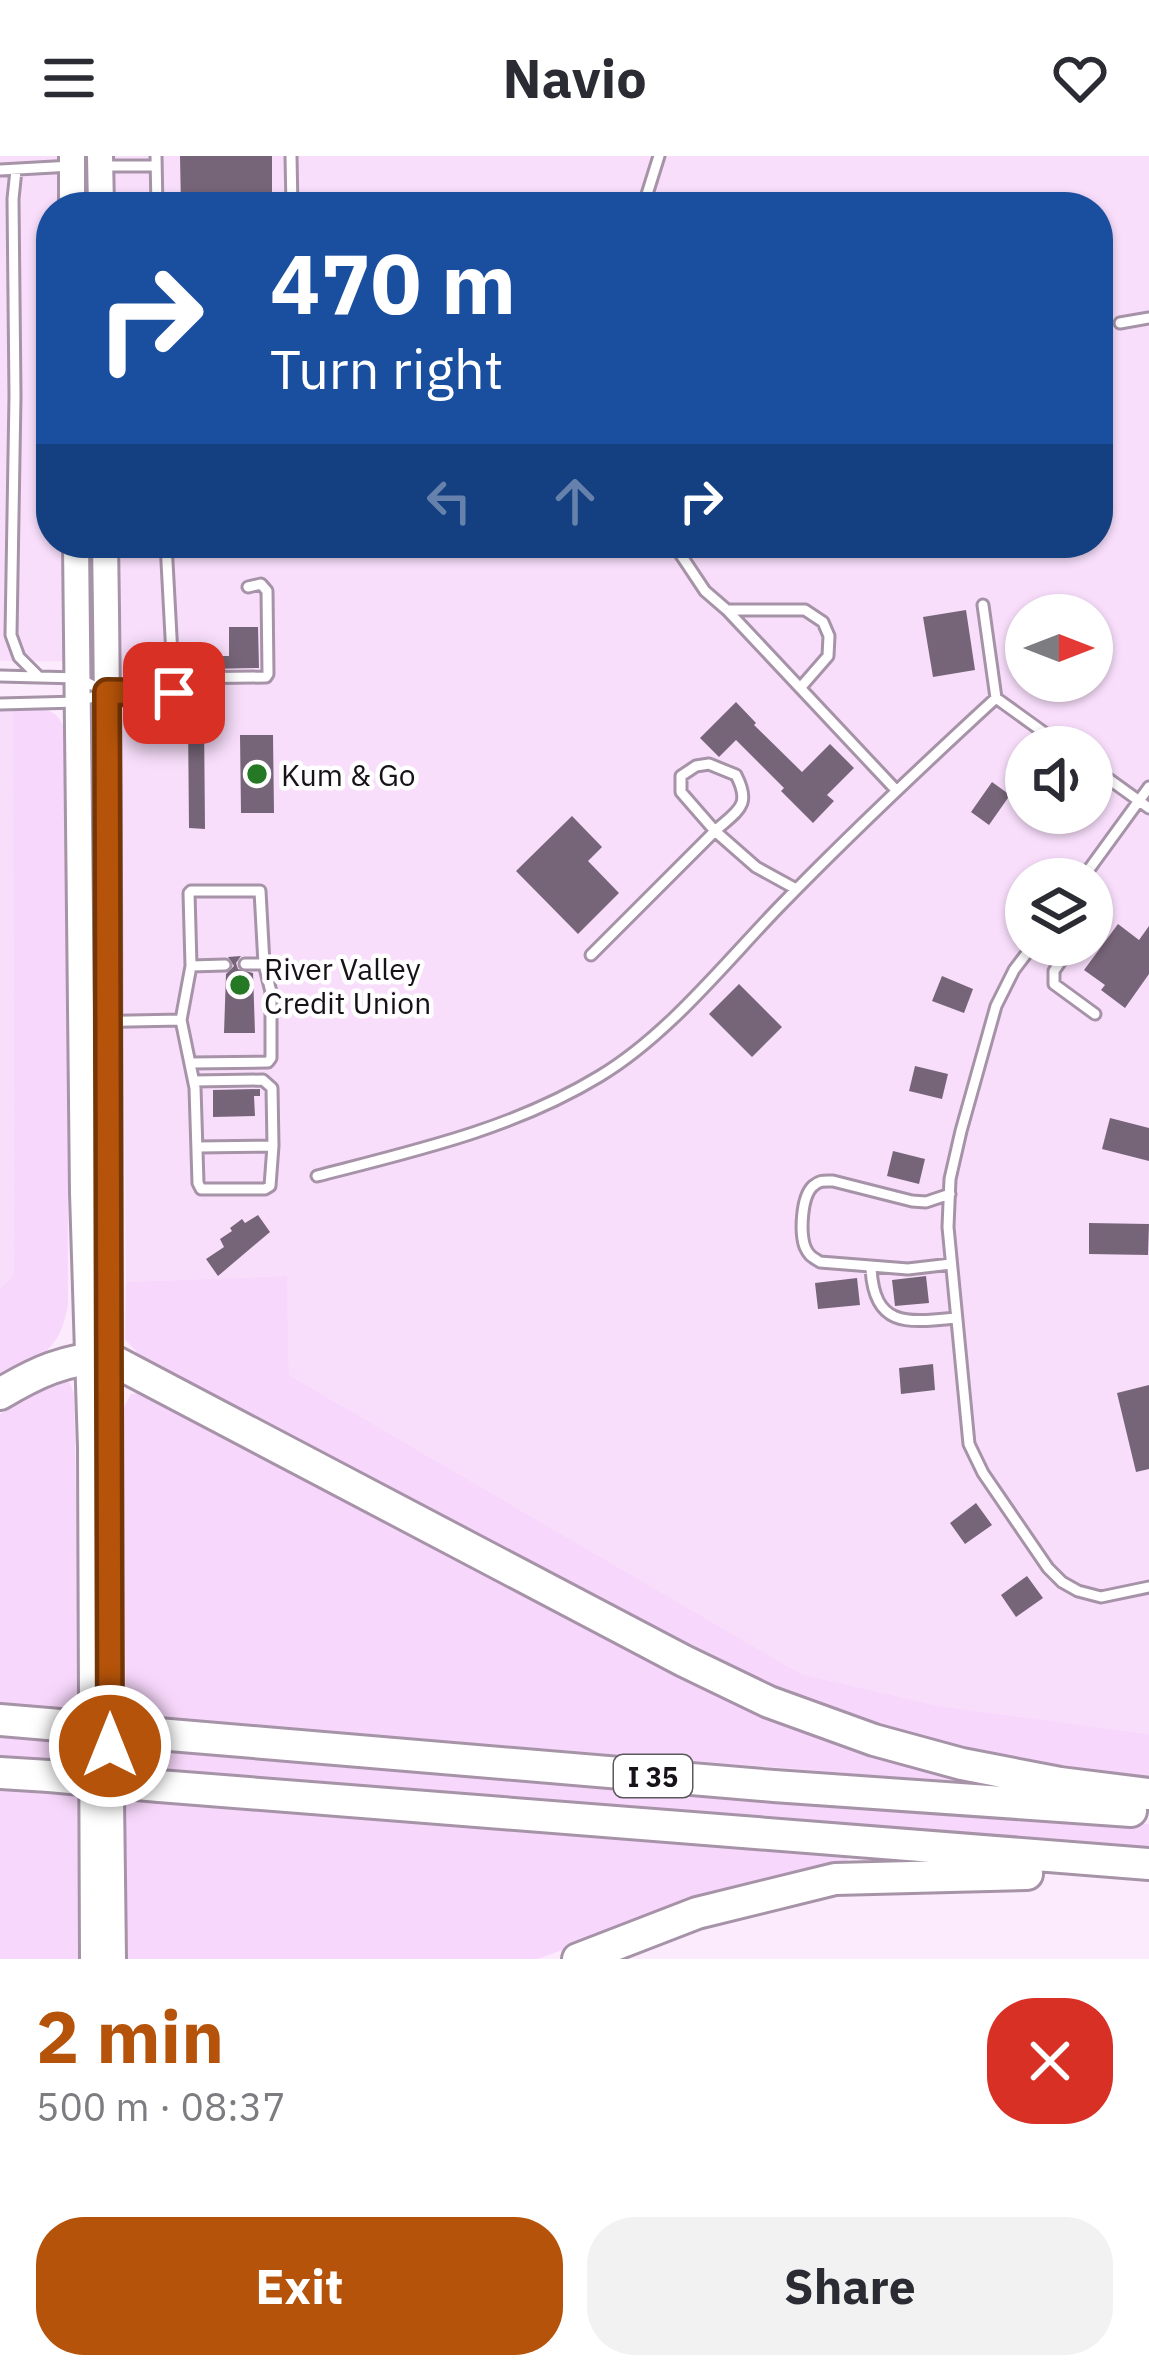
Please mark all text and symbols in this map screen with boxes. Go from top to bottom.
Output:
text: Navio [502,43,647,113]
icon: menu [36,45,102,111]
icon: heart [1047,45,1113,111]
text: 470 m [270,228,516,337]
icon: right [72,240,228,396]
text: Turn right [270,334,504,404]
icon: left [416,468,482,534]
icon: ahead [542,468,608,534]
icon: right [668,468,734,534]
north arrow [1005,594,1113,702]
map controls [1005,594,1113,966]
pin [123,642,225,744]
icon: arrive [141,660,207,726]
button: sound [1005,726,1113,834]
place label: Kum & Go [281,755,416,794]
marker: Kum & Go [244,761,270,787]
button: layers [1005,858,1113,966]
place label: River Valley Credit Union [264,949,431,1022]
marker: River Valley Credit Union [227,972,253,998]
position arrow [47,1683,173,1809]
road number: I 35 [614,1755,692,1797]
text: 2 min [36,1989,224,2083]
button: close [987,1998,1113,2124]
text: 500 m · 08:37 [36,2081,286,2132]
button: Exit [36,2217,563,2355]
button: Share [587,2217,1113,2355]

